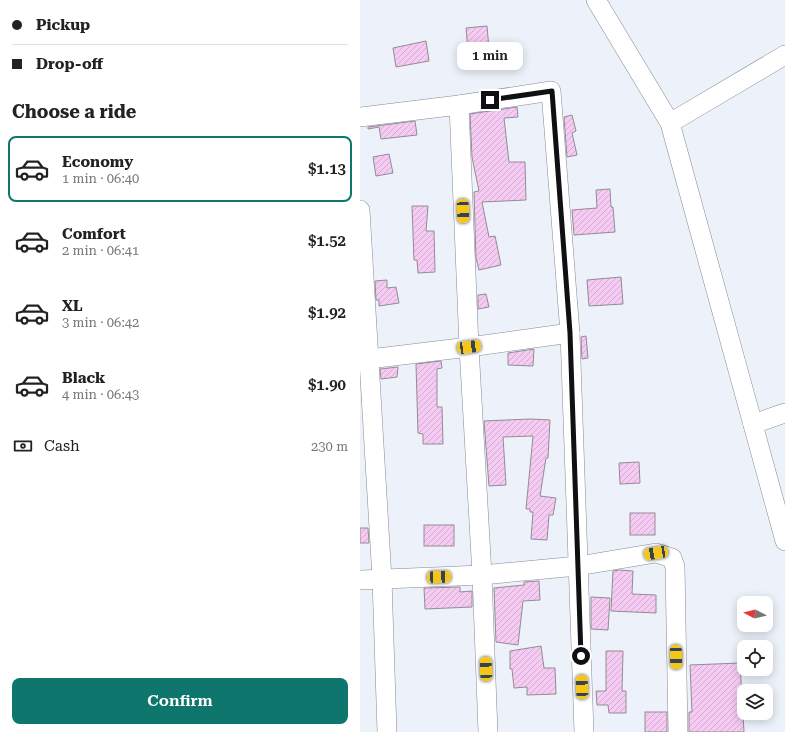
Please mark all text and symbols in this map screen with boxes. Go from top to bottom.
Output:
text: Pickup [36,16,90,34]
callout: 1 min [457,42,523,70]
text: 1 min [472,48,508,63]
text: Drop-off [36,55,103,73]
route end [481,91,499,109]
text: Choose a ride [12,101,136,122]
icon: car [14,151,50,187]
text: Economy [62,153,133,171]
text: $1.13 [308,160,346,178]
text: 1 min · 06:40 [62,171,139,186]
car [457,199,469,223]
icon: car [14,223,50,259]
text: Comfort [62,225,126,243]
text: $1.52 [308,232,346,250]
text: 2 min · 06:41 [62,243,139,258]
icon: car [14,295,50,331]
text: XL [62,297,83,315]
text: $1.92 [308,304,346,322]
text: 3 min · 06:42 [62,315,139,330]
car [456,339,482,355]
icon: car [14,367,50,403]
text: Black [62,369,105,387]
text: $1.90 [308,376,346,394]
text: 4 min · 06:43 [62,387,139,402]
icon: cash [12,435,34,457]
text: Cash [44,437,80,455]
text: 230 m [311,439,348,454]
car [643,545,669,561]
car [427,571,451,583]
north arrow [737,596,773,632]
map controls [737,596,773,720]
button: locate [737,640,773,676]
car [670,645,682,669]
route start [572,647,590,665]
car [480,657,492,681]
car [576,675,588,699]
button: Confirm [12,678,348,724]
button: layers [737,684,773,720]

